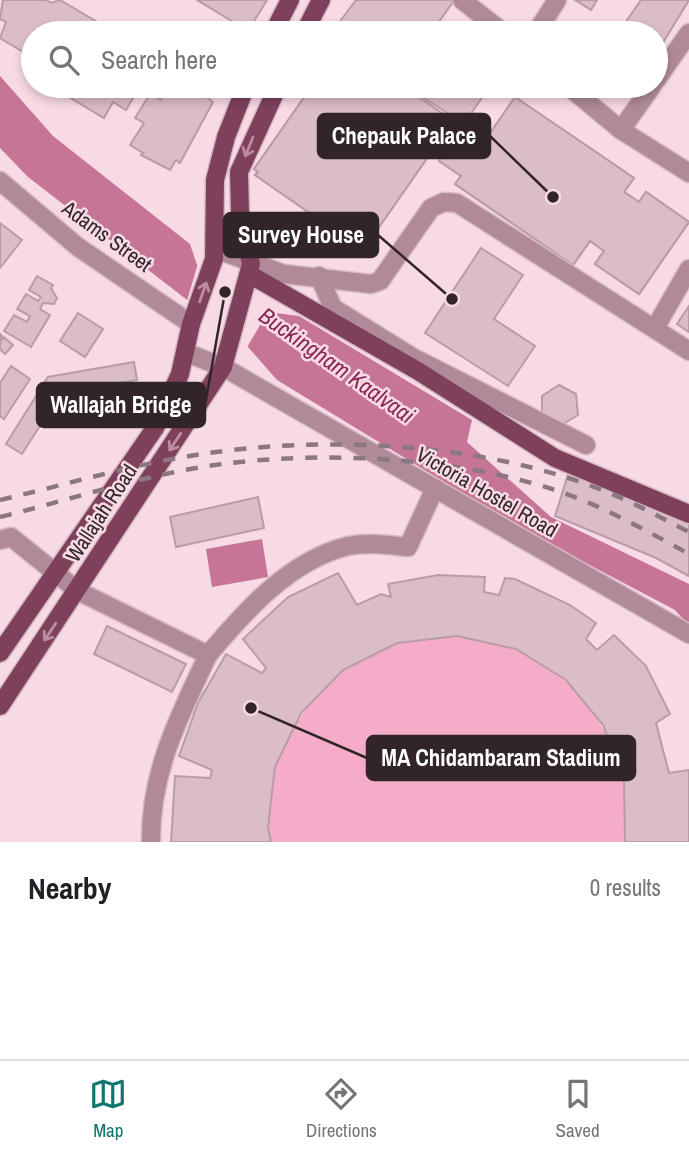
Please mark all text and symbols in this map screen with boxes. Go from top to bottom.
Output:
search box [21,21,668,98]
icon: search [45,41,83,79]
text: Search here [101,42,217,77]
callout: Chepauk Palace [318,114,490,158]
text: Chepauk Palace [332,120,476,151]
one-way arrow [241,136,254,158]
street label: Adams Street [55,193,158,279]
callout: Survey House [224,213,378,257]
text: Survey House [238,219,364,250]
one-way arrow [198,281,210,303]
water label: Buckingham Kaalvaai [253,300,422,431]
callout: Wallajah Bridge [37,383,205,427]
text: Wallajah Bridge [51,389,191,420]
one-way arrow [167,432,182,451]
street label: Victoria Hostel Road [411,440,563,544]
street label: Wallajah Road [59,458,143,568]
one-way arrow [43,622,57,642]
callout: MA Chidambaram Stadium [367,736,635,780]
text: MA Chidambaram Stadium [381,742,621,773]
text: Nearby [28,868,111,908]
text: 0 results [590,872,661,903]
tab: Map [89,1075,127,1143]
tab: Directions [306,1075,377,1143]
tab: Saved [556,1075,600,1143]

